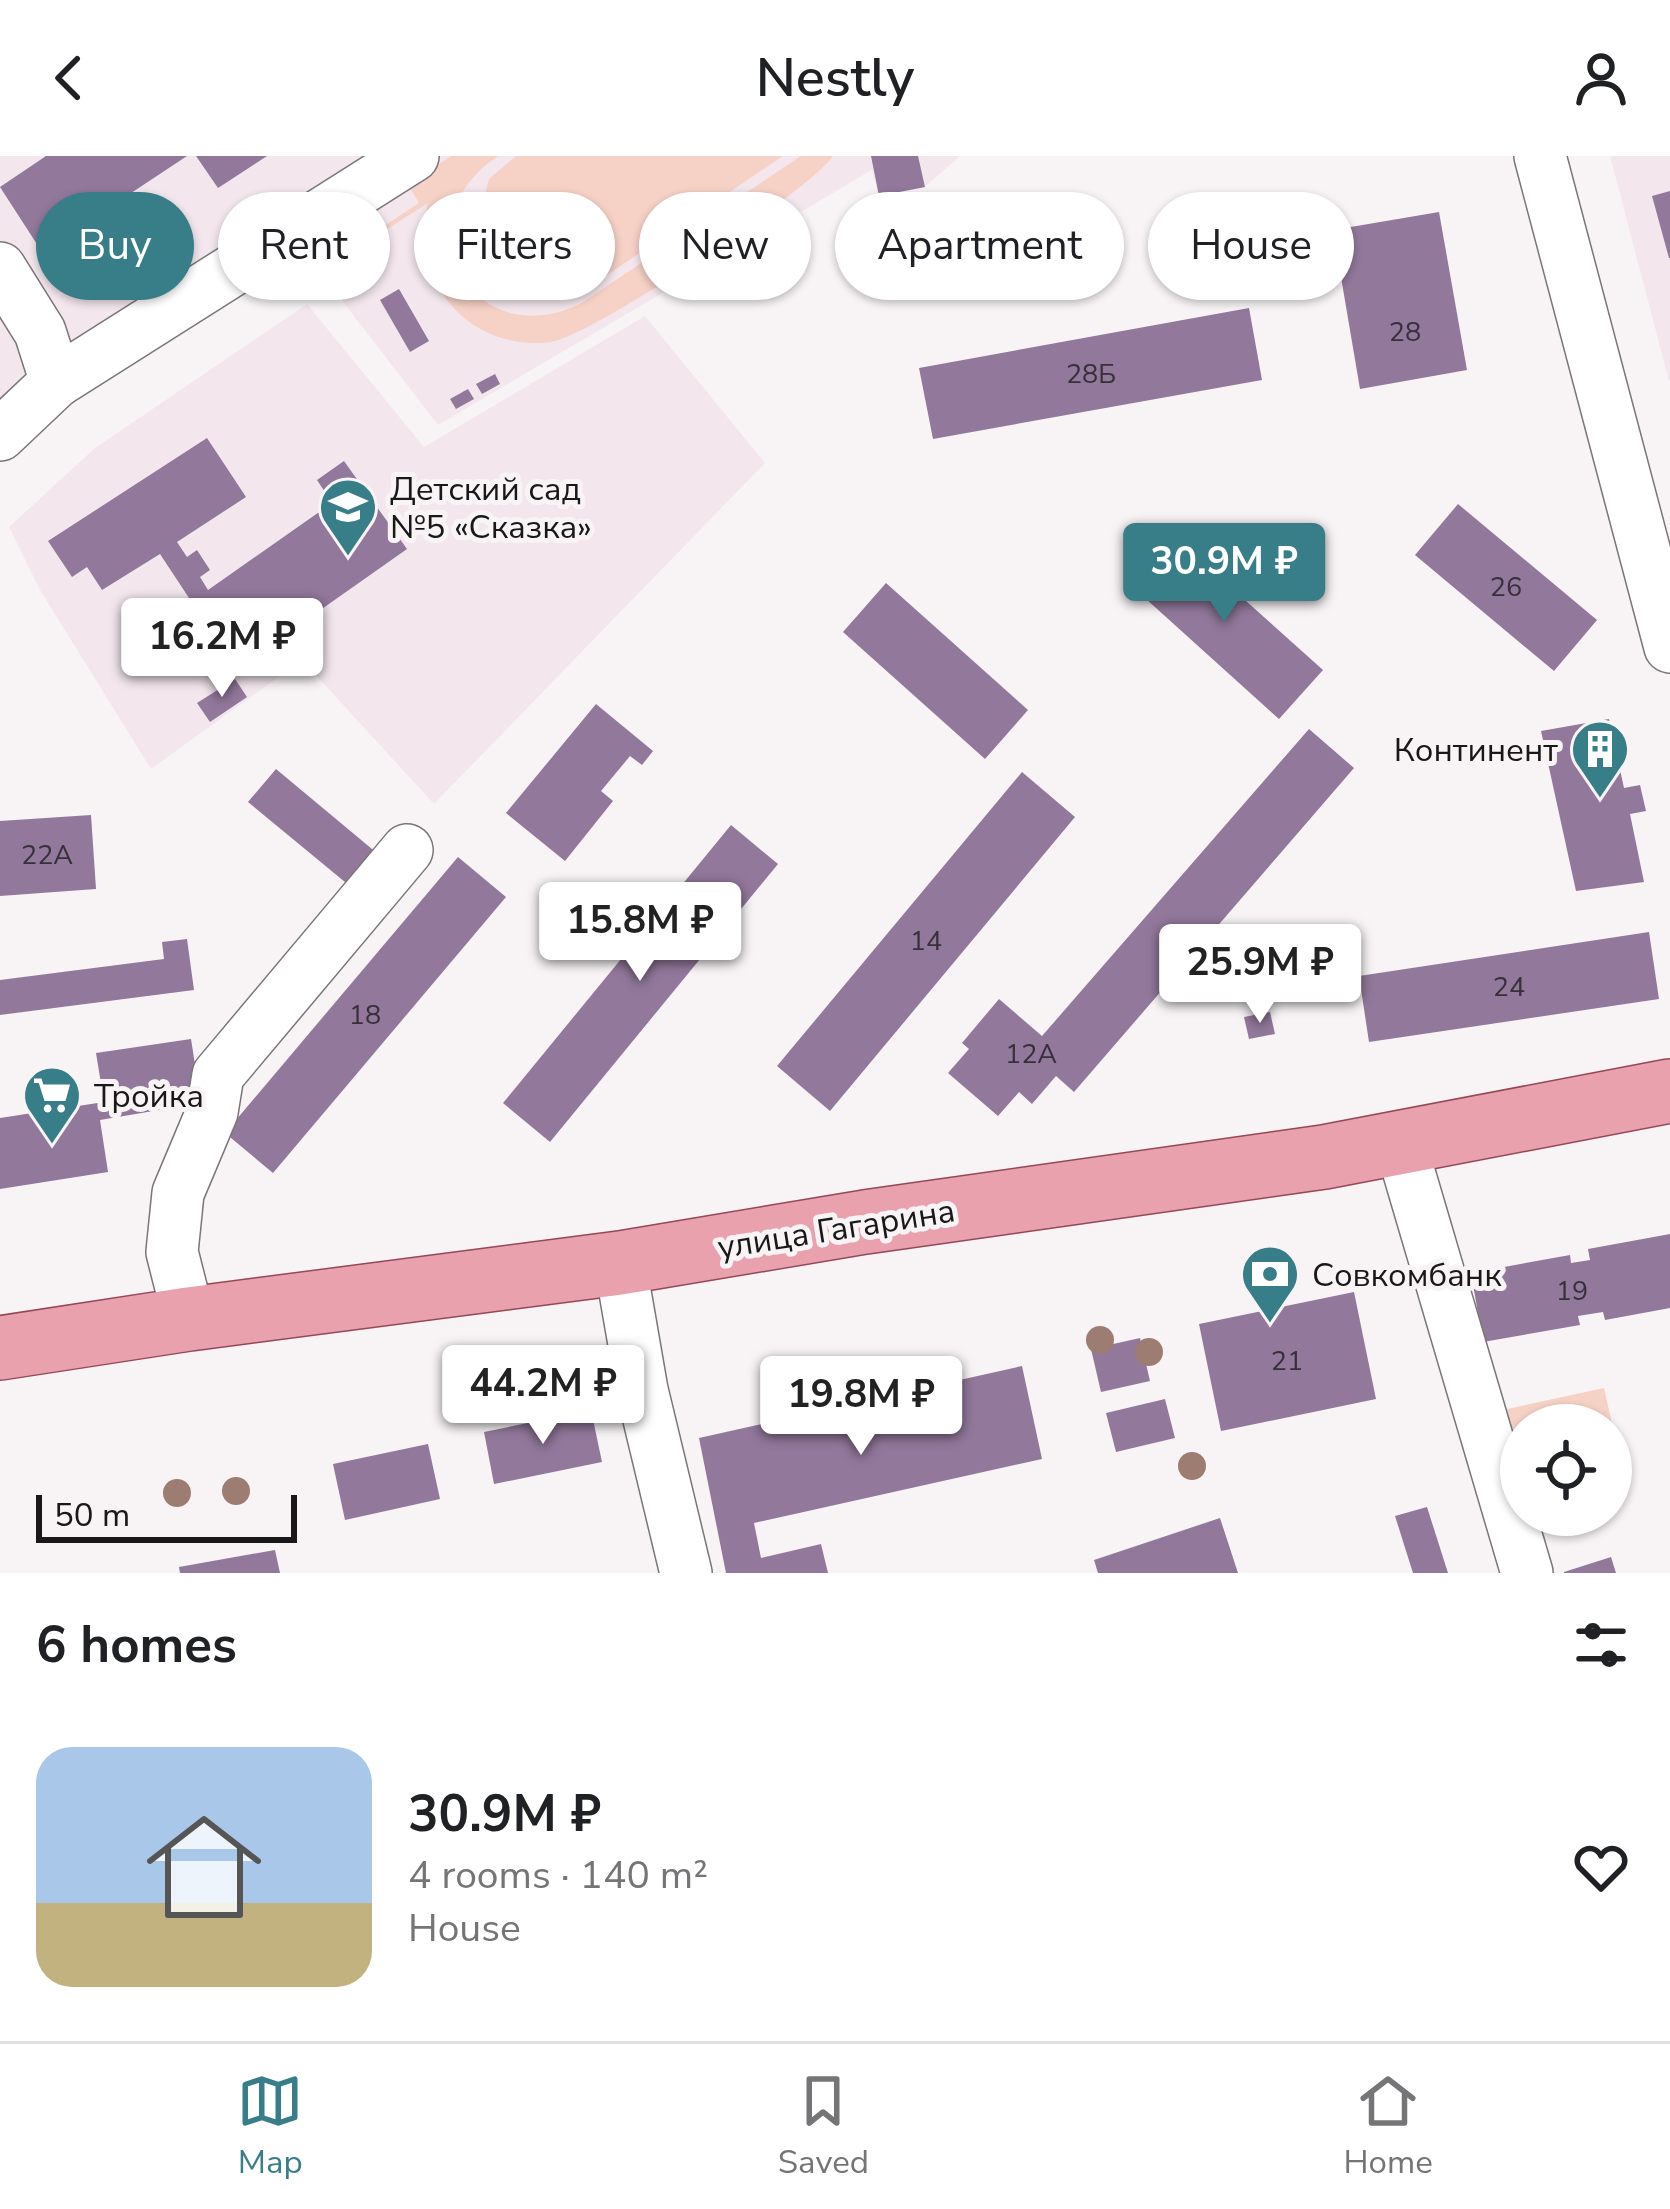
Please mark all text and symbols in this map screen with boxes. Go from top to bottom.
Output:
text: Nestly [756,41,914,115]
icon: back [36,45,102,111]
icon: person [1568,45,1634,111]
chip: Buy [36,192,194,300]
chip: Rent [218,192,390,300]
chip: Filters [414,192,615,300]
chip: New [639,192,811,300]
chip: Apartment [835,192,1124,300]
chip: House [1148,192,1354,300]
house number: 28 [1389,314,1421,351]
house number: 28Б [1066,356,1116,393]
place label: Детский сад №5 «Сказка» [390,467,592,550]
school or university icon: Детский сад №5 «Сказка» [317,476,379,558]
pin: 30.9M ₽ [1113,523,1335,625]
text: 30.9M ₽ [1150,535,1298,588]
house number: 26 [1490,569,1522,606]
pin: 16.2M ₽ [111,598,333,700]
text: 16.2M ₽ [148,610,296,663]
building icon: Континент [1569,718,1631,800]
place label: Континент [1394,728,1558,773]
house number: 22А [21,837,73,874]
pin: 15.8M ₽ [529,882,751,984]
text: 15.8M ₽ [566,894,714,947]
house number: 14 [910,923,942,960]
pin: 25.9M ₽ [1149,924,1371,1026]
text: 25.9M ₽ [1186,936,1334,989]
house number: 24 [1493,969,1525,1006]
house number: 18 [349,997,381,1034]
house number: 12А [1005,1036,1057,1073]
supermarket icon: Тройка [21,1064,83,1146]
place label: Тройка [94,1074,204,1119]
street label: улица Гагарина [714,1188,958,1270]
bank icon: Совкомбанк [1239,1243,1301,1325]
place label: Совкомбанк [1312,1253,1502,1298]
house number: 19 [1556,1273,1588,1310]
house number: 21 [1271,1343,1303,1380]
pin: 44.2M ₽ [432,1345,654,1447]
pin: 19.8M ₽ [750,1356,972,1458]
text: 44.2M ₽ [469,1357,617,1410]
text: 19.8M ₽ [787,1368,935,1421]
map controls [1500,1404,1632,1536]
button: locate [1500,1404,1632,1536]
scale bar [36,1489,297,1542]
text: 50 m [54,1493,130,1538]
text: 6 homes [36,1610,237,1680]
icon: filters [1568,1612,1634,1678]
text: 30.9M ₽ [408,1779,601,1849]
icon: home [132,1795,276,1939]
icon: heart [1568,1834,1634,1900]
text: 4 rooms · 140 m² [408,1849,708,1902]
text: House [408,1902,521,1955]
tab: Map [237,2068,303,2185]
tab: Saved [778,2068,869,2185]
tab: Home [1343,2068,1433,2185]

